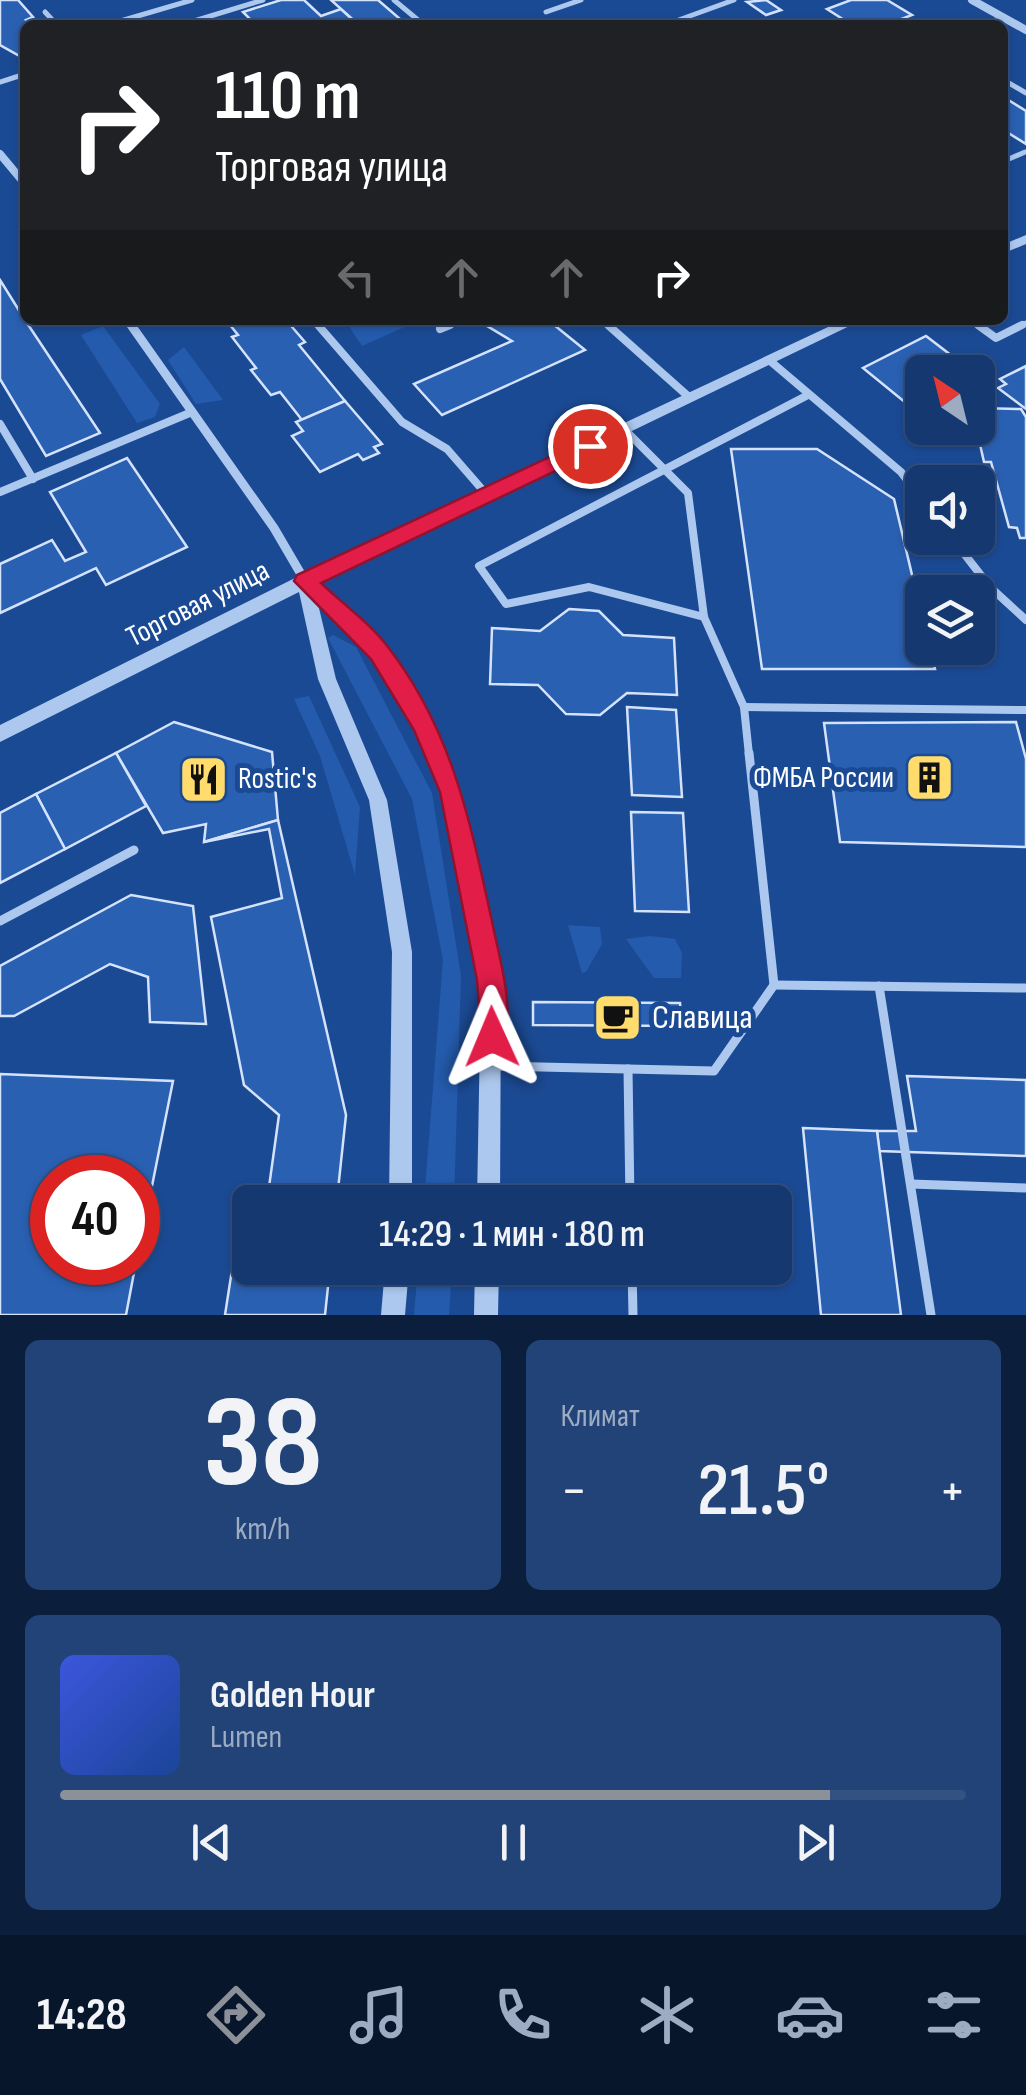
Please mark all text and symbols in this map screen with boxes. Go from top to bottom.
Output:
text: 110 m [215,55,361,139]
icon: right [50,60,180,190]
text: Торговая улица [215,140,448,195]
icon: left [329,250,384,305]
icon: ahead [434,250,489,305]
icon: ahead [539,250,594,305]
icon: right [644,250,699,305]
north arrow [905,355,995,445]
map controls [905,355,995,665]
pin [548,404,633,489]
icon: arrive [563,419,618,474]
button: sound [905,465,995,555]
street label: Торговая улица [121,553,275,655]
button: layers [905,575,995,665]
building icon: ФМБА России [903,752,955,804]
restaurant icon: Rostic's [177,753,229,805]
place label: ФМБА России [753,760,894,796]
place label: Rostic's [238,761,317,797]
position arrow [440,985,544,1089]
cafe icon: Славица [591,991,643,1043]
place label: Славица [652,996,753,1039]
speed limit sign: 40 [30,1155,160,1285]
text: 14:29 · 1 мин · 180 m [379,1212,645,1257]
text: 38 [203,1367,323,1523]
text: Климат [561,1397,640,1436]
text: 21.5° [697,1446,830,1537]
text: − [561,1458,587,1525]
text: + [939,1458,966,1525]
text: km/h [235,1510,290,1549]
text: Golden Hour [210,1673,375,1718]
text: Lumen [210,1718,282,1757]
icon: previous [184,1815,239,1870]
icon: pause [486,1815,541,1870]
icon: next [788,1815,843,1870]
icon: directions [201,1980,271,2050]
icon: music [344,1980,414,2050]
icon: phone [488,1980,558,2050]
icon: climate [632,1980,702,2050]
icon: car [775,1980,845,2050]
icon: filters [919,1980,989,2050]
text: 14:28 [37,1988,127,2043]

